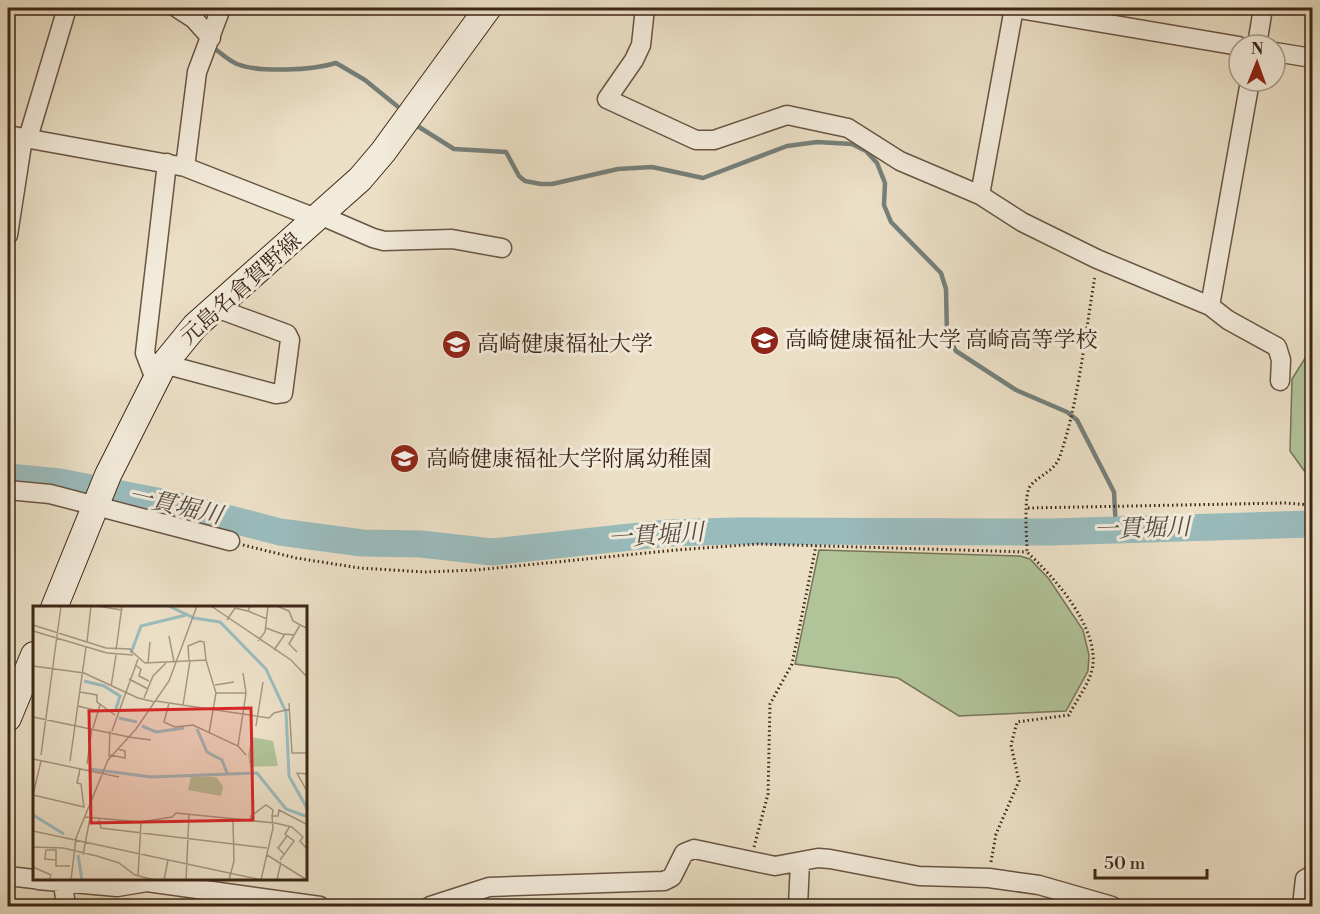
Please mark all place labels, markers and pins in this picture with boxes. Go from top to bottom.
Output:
school or university icon: 高崎健康福祉大学 高崎高等学校 [748,324,780,356]
place label: 高崎健康福祉大学 高崎高等学校 [785,327,1098,354]
school or university icon: 高崎健康福祉大学 [440,328,472,360]
place label: 高崎健康福祉大学 [477,331,653,358]
school or university icon: 高崎健康福祉大学附属幼稚園 [389,443,421,475]
place label: 高崎健康福祉大学附属幼稚園 [426,446,712,473]

